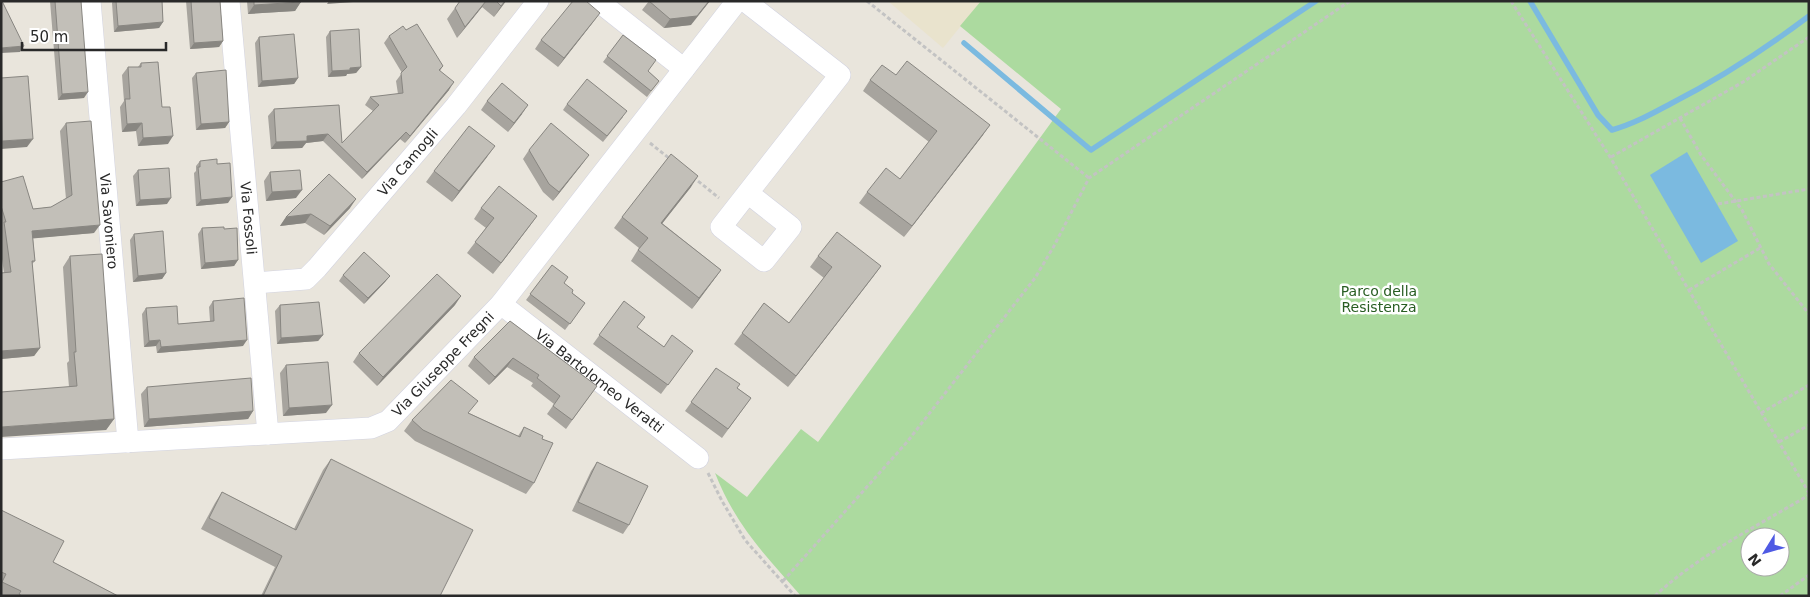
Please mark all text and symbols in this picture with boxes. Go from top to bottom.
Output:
scale bar [22,20,166,52]
text: 50 m [30,28,68,46]
street label: Via Camogli [374,125,441,199]
street label: Via Savoniero [97,173,121,270]
street label: Via Fossoli [237,181,260,255]
park label: Parco della Resistenza [1341,283,1417,315]
street label: Via Giuseppe Fregni [389,308,497,420]
street label: Via Bartolomeo Veratti [532,326,667,436]
north arrow [1740,527,1790,577]
text: N [1745,550,1765,569]

